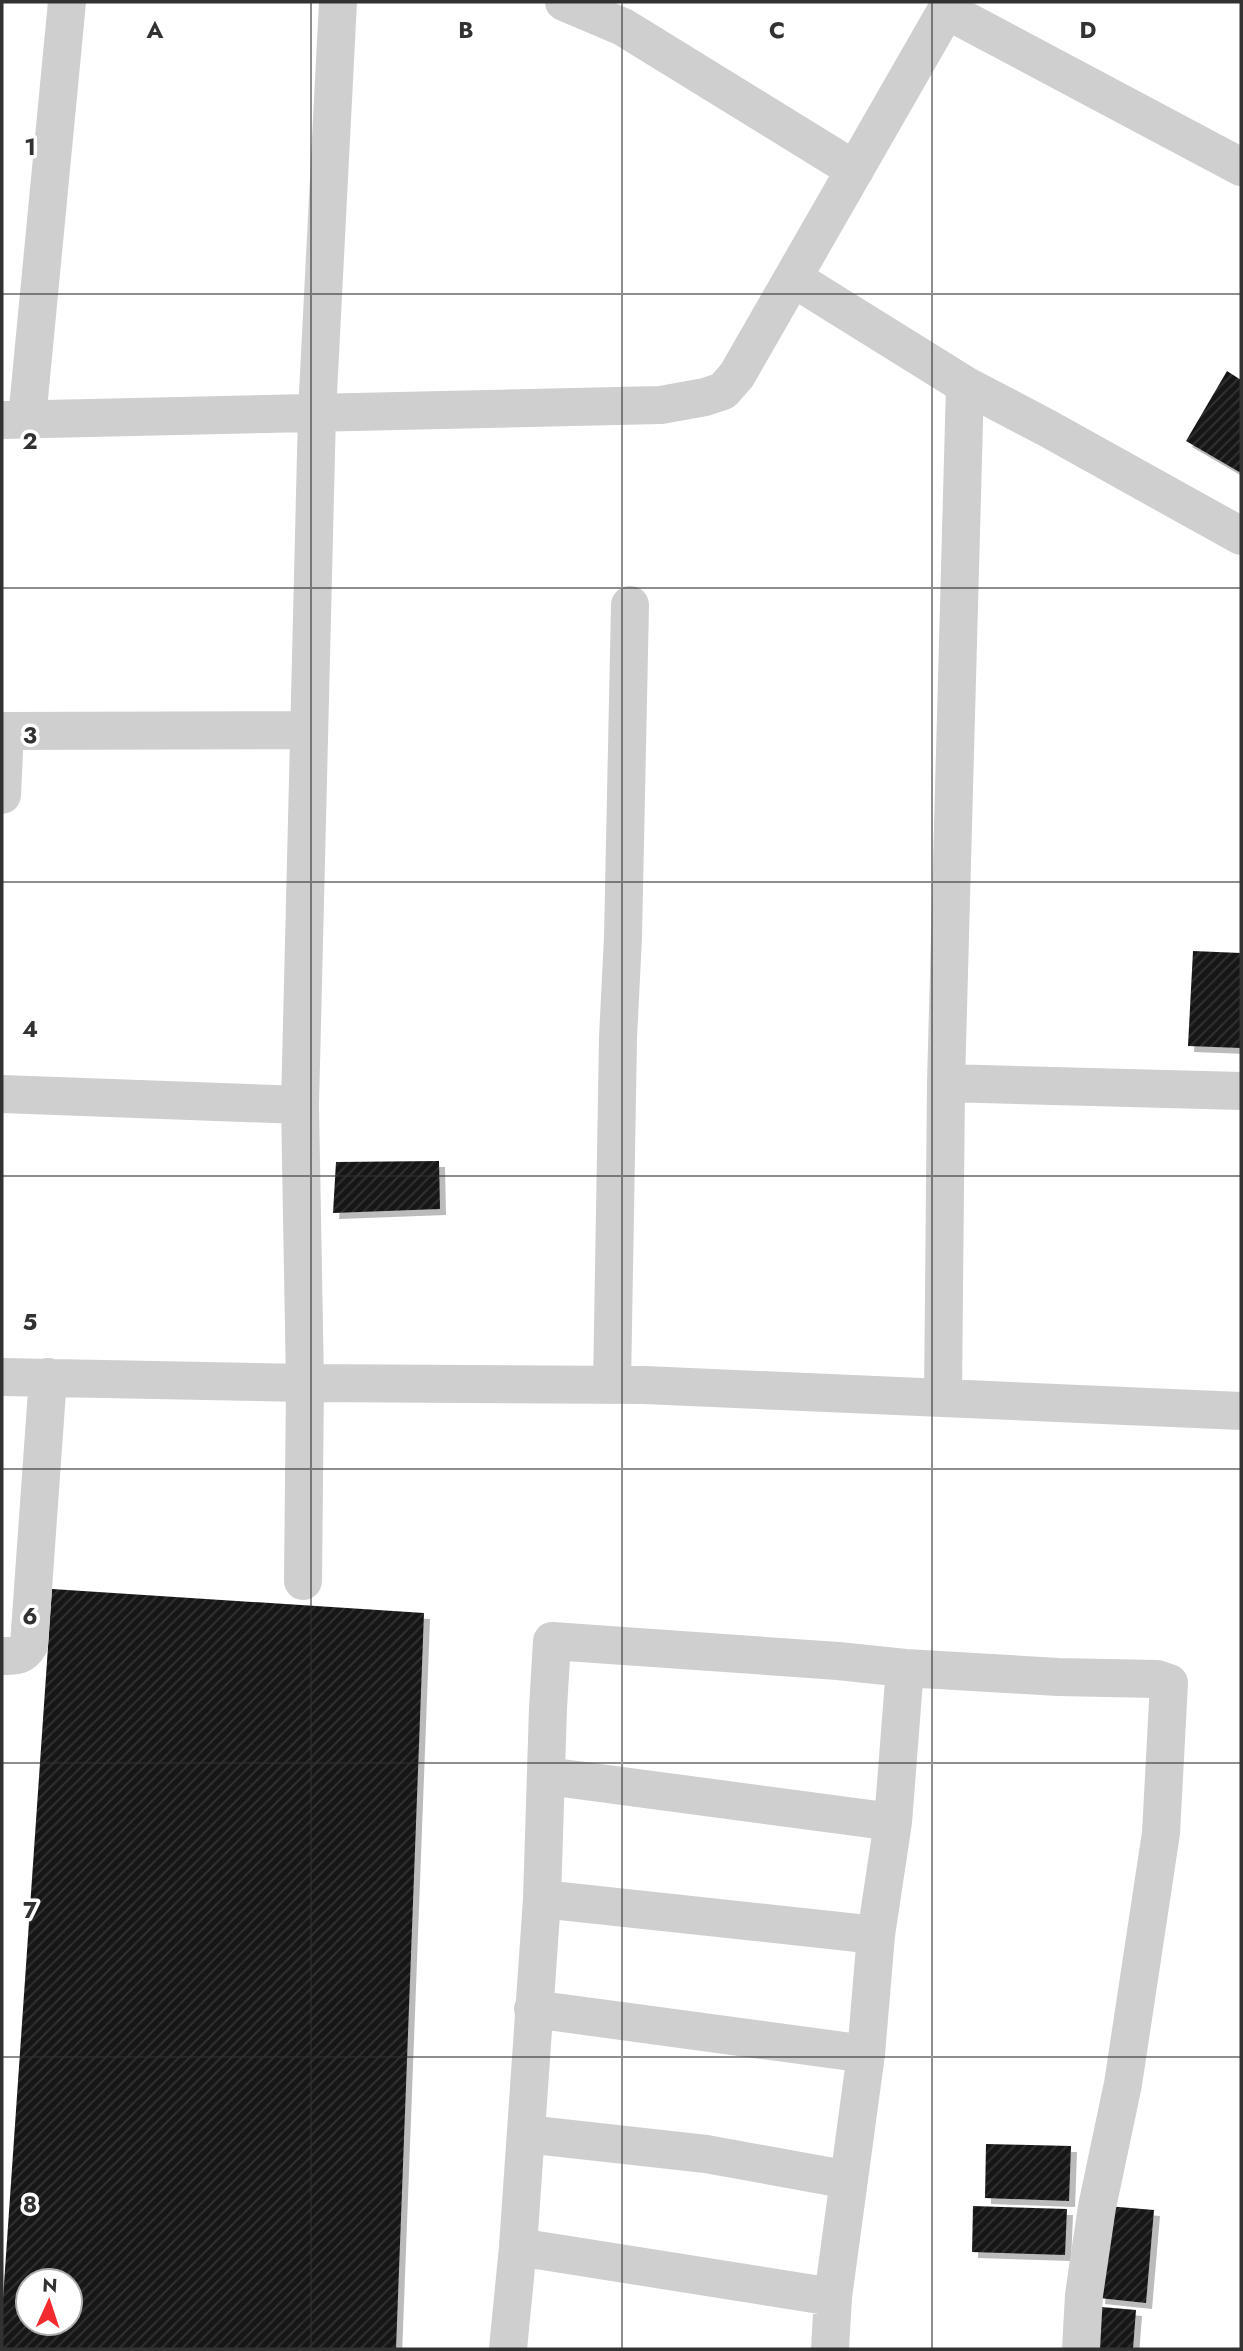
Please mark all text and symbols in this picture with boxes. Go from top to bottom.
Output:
text: A [146,13,164,47]
text: B [458,13,474,47]
text: C [769,13,785,47]
text: D [1080,13,1097,47]
text: 1 [24,130,36,164]
text: 2 [22,424,38,458]
text: 3 [23,718,37,752]
text: 4 [22,1012,38,1046]
text: 5 [23,1305,37,1339]
text: 6 [22,1599,38,1633]
text: 7 [23,1893,37,1927]
text: 8 [23,2187,37,2221]
north arrow [14,2267,84,2337]
text: N [42,2272,58,2299]

